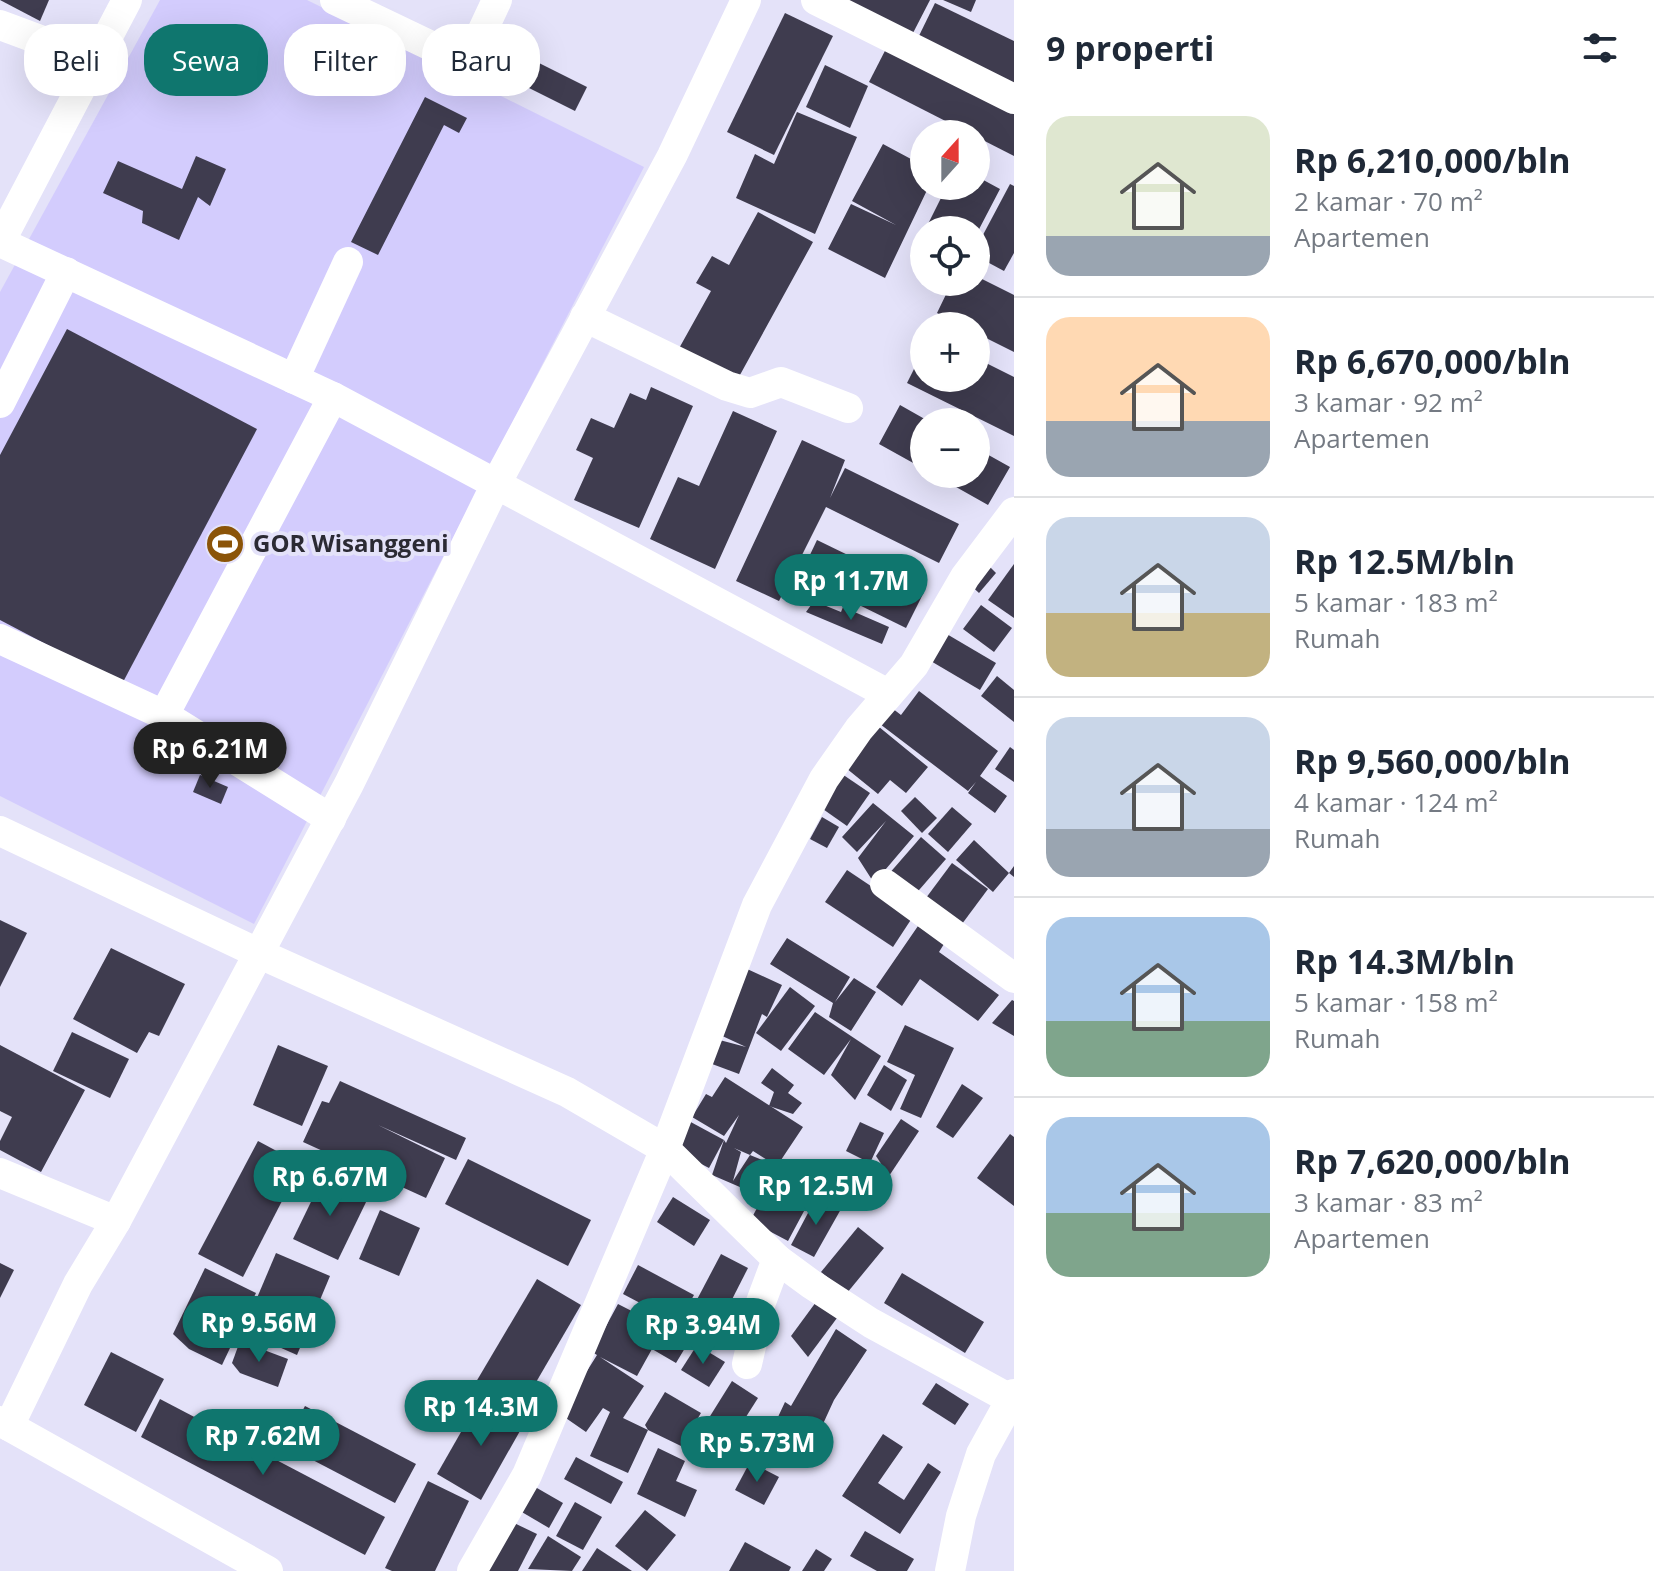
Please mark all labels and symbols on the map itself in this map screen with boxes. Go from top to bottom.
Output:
north arrow [910,120,990,200]
sports icon: GOR Wisanggeni [204,523,246,565]
place label: GOR Wisanggeni [253,526,449,559]
pin: Rp 11.7M [768,554,934,622]
pin: Rp 6.21M [127,722,293,790]
pin: Rp 6.67M [247,1150,413,1218]
pin: Rp 12.5M [733,1159,899,1227]
pin: Rp 9.56M [176,1296,342,1364]
pin: Rp 3.94M [620,1298,786,1366]
pin: Rp 14.3M [398,1380,564,1448]
pin: Rp 7.62M [180,1409,346,1477]
pin: Rp 5.73M [674,1416,840,1484]

